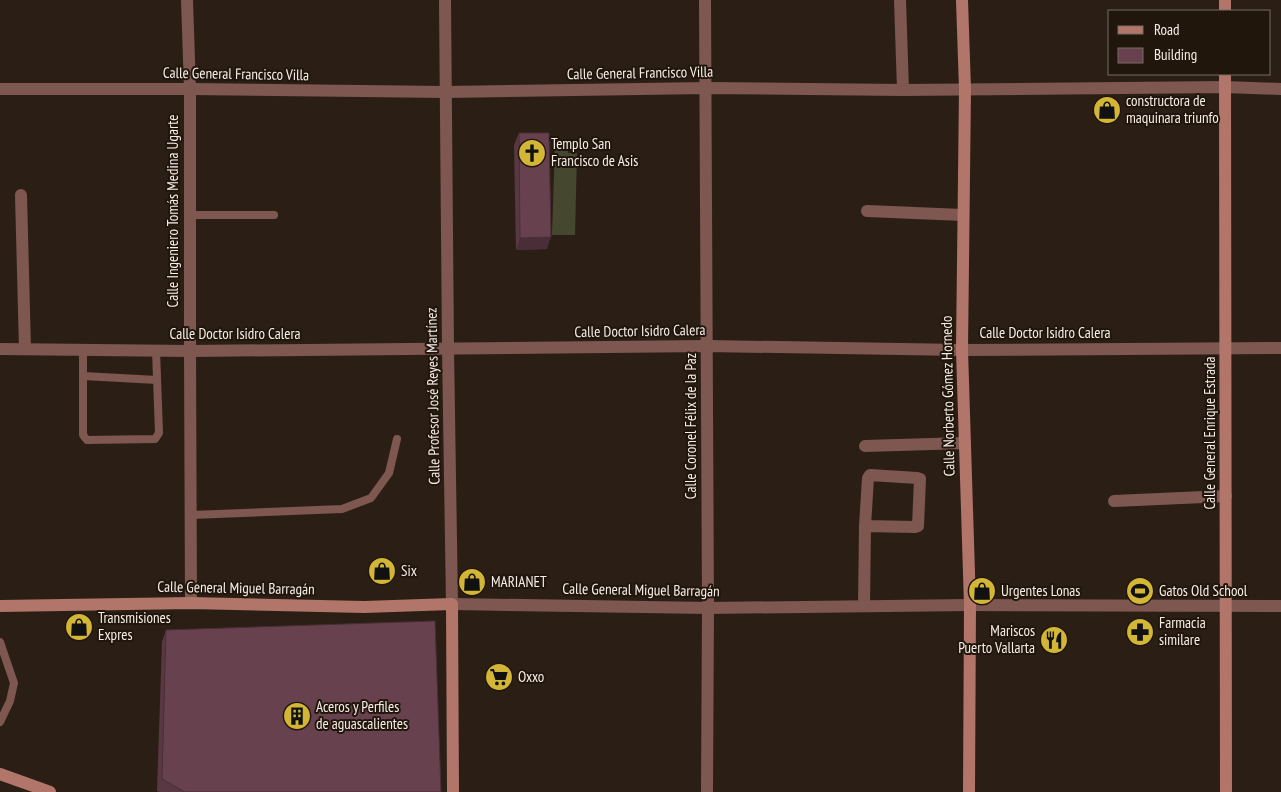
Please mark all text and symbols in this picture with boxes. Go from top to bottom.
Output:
legend [1108,10,1271,75]
text: Road [1154,20,1180,39]
text: Building [1154,45,1197,64]
street label: Calle General Francisco Villa [567,62,713,83]
street label: Calle General Francisco Villa [163,63,309,84]
place label: constructora de maquinara triunfo [1126,91,1219,127]
shop icon: constructora de maquinara triunfo [1092,95,1122,125]
street label: Calle Ingeniero Tomás Medina Ugarte [163,114,182,308]
place label: Templo San Francisco de Asis [551,134,638,170]
church icon: Templo San Francisco de Asis [517,138,547,168]
street label: Calle Profesor José Reyes Martínez [421,307,444,485]
street label: Calle Norberto Gómez Hornedo [937,315,958,477]
street label: Calle Doctor Isidro Calera [574,320,706,341]
street label: Calle Doctor Isidro Calera [979,323,1111,342]
street label: Calle Doctor Isidro Calera [169,324,301,343]
street label: Calle Coronel Félix de la Paz [681,353,700,499]
street label: Calle General Enrique Estrada [1200,356,1219,510]
shop icon: Six [367,556,397,586]
place label: Six [401,561,417,580]
shop icon: MARIANET [457,567,487,597]
place label: MARIANET [491,572,547,591]
shop icon: Urgentes Lonas [967,576,997,606]
sports icon: Gatos Old School [1125,576,1155,606]
street label: Calle General Miguel Barragán [157,577,315,598]
street label: Calle General Miguel Barragán [562,579,720,600]
place label: Urgentes Lonas [1001,581,1080,600]
place label: Gatos Old School [1159,581,1248,600]
place label: Transmisiones Expres [98,608,171,644]
shop icon: Transmisiones Expres [64,612,94,642]
place label: Farmacia similare [1159,613,1206,649]
pharmacy icon: Farmacia similare [1125,617,1155,647]
place label: Mariscos Puerto Vallarta [958,621,1035,657]
restaurant icon: Mariscos Puerto Vallarta [1039,625,1069,655]
supermarket icon: Oxxo [484,662,514,692]
place label: Oxxo [518,667,544,686]
place label: Aceros y Perfiles de aguascalientes [316,697,408,733]
building icon: Aceros y Perfiles de aguascalientes [282,701,312,731]

